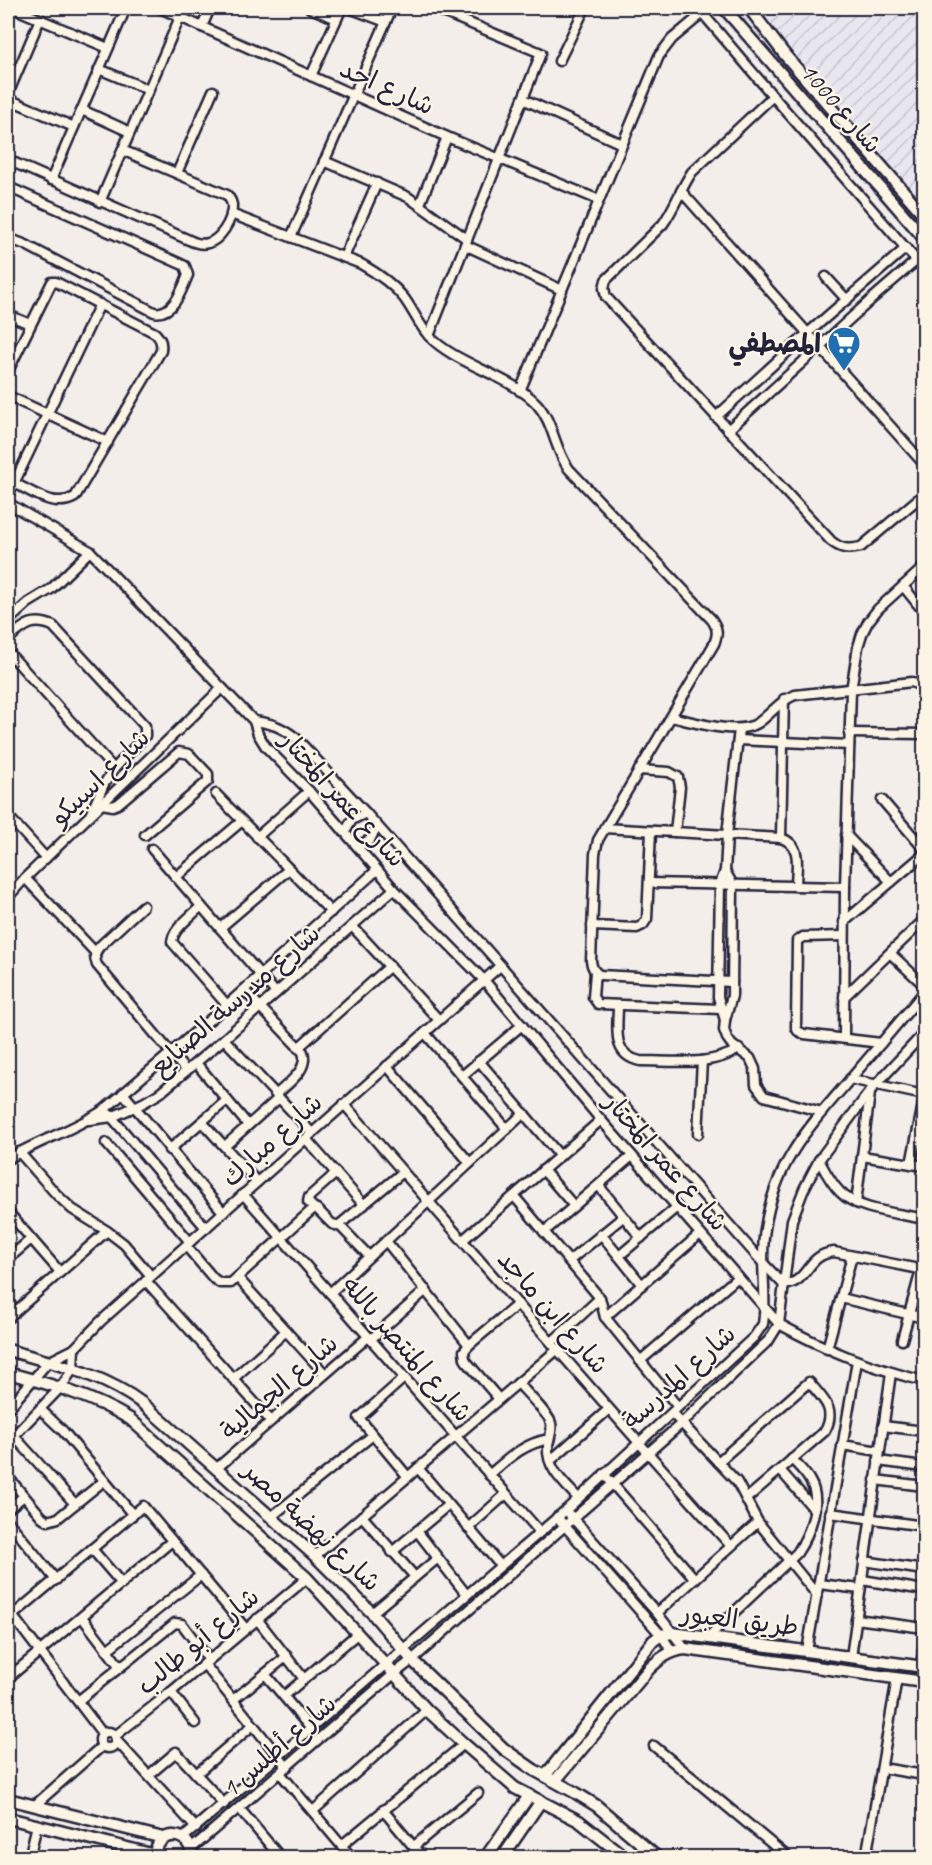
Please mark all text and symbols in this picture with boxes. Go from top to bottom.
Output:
street label: شارع احد [334,52,439,123]
street label: شارع 1000 [792,56,889,161]
supermarket icon: المصطفي [826,325,862,372]
place label: المصطفي [728,327,821,367]
street label: شارع اسبيكو [42,721,158,835]
street label: شارع عمر المختار [271,722,413,875]
street label: شارع مدرسة الصنايع [143,917,328,1084]
street label: شارع عمر المختار [595,1085,735,1239]
street label: شارع مبارك [215,1086,330,1195]
street label: شارع ابن ماجد [489,1243,616,1381]
street label: شارع المنتصر بالله [334,1269,479,1429]
street label: شارع المدرسة [615,1317,743,1437]
street label: شارع الجمالية [213,1327,345,1448]
street label: شارع نهضة مصر [234,1452,388,1599]
street label: شارع أبو طالب [130,1580,267,1703]
street label: طريق العبور [677,1596,801,1644]
street label: شارع أطلس 1 [215,1687,344,1806]

